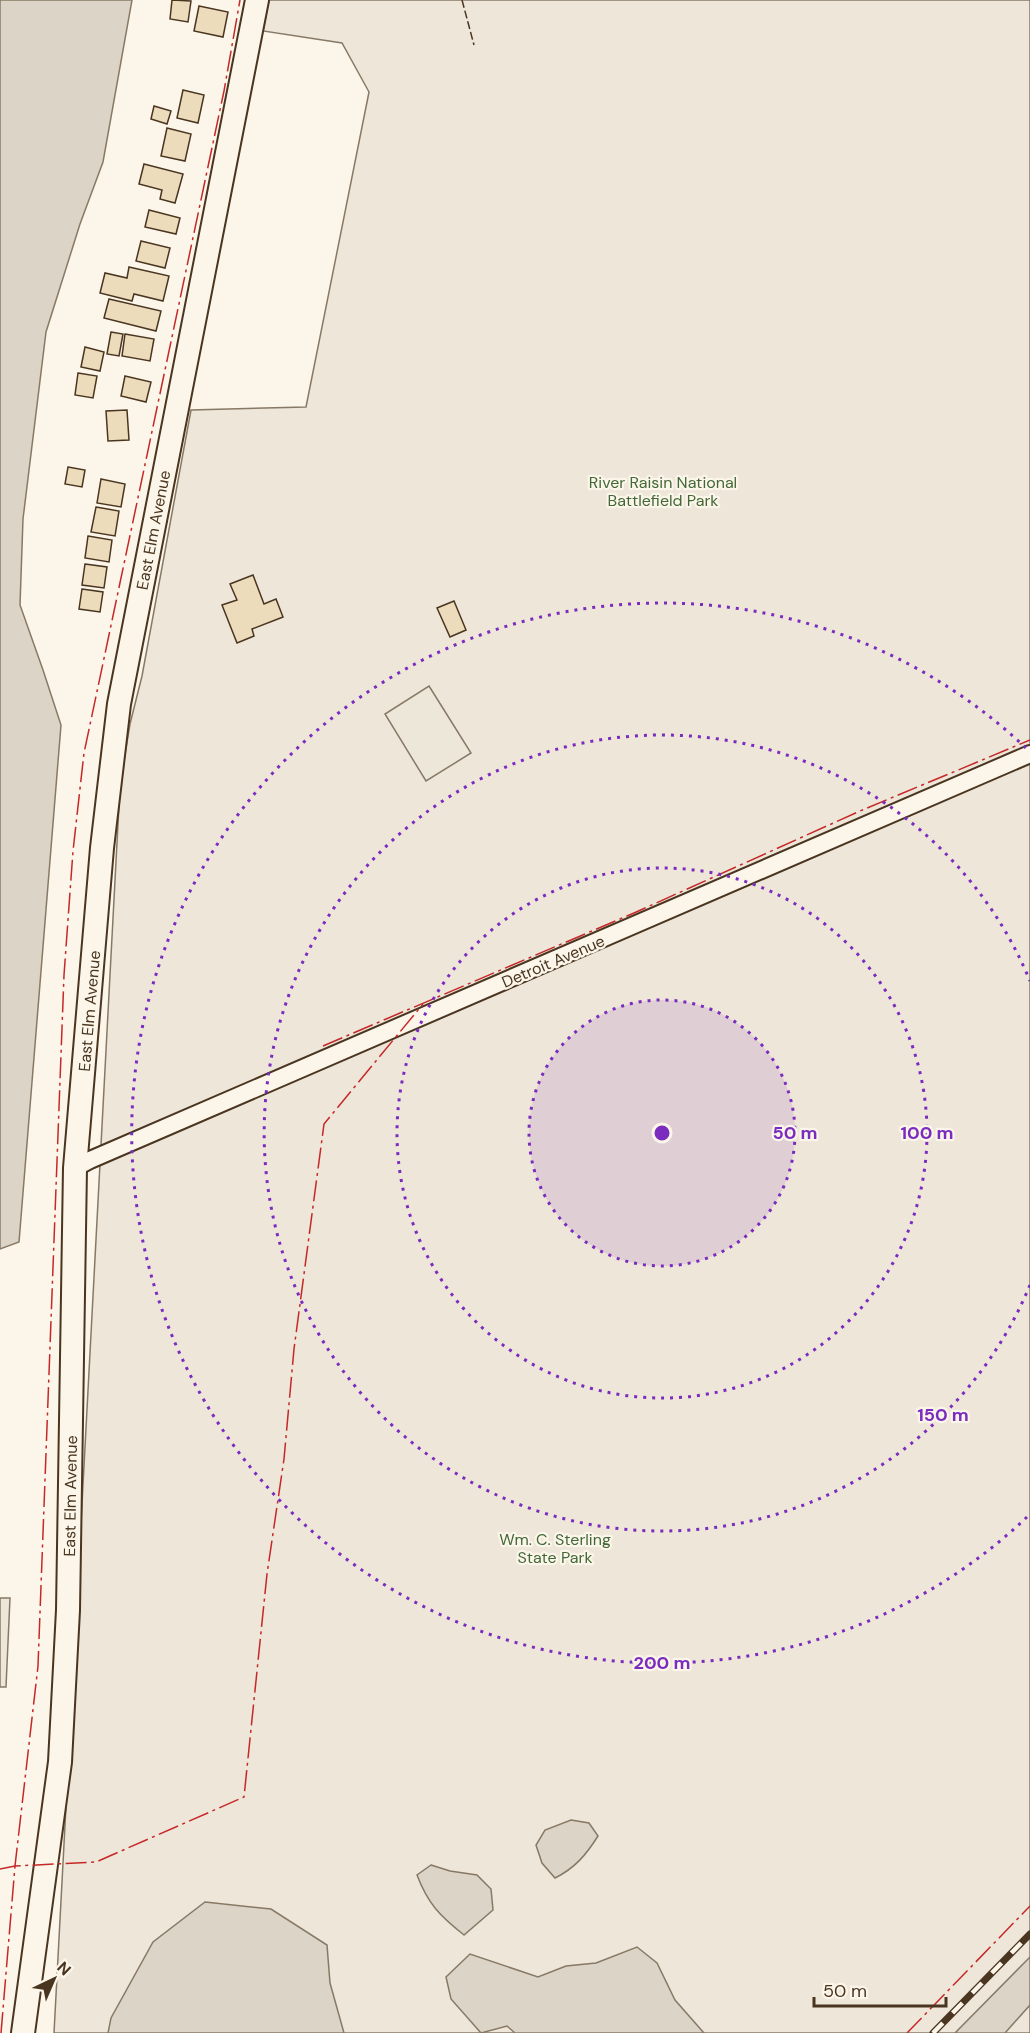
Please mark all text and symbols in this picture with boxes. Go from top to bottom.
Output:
street label: East Elm Avenue [132,468,175,592]
park label: River Raisin National Battlefield Park [589,472,737,511]
street label: Detroit Avenue [498,930,608,993]
street label: East Elm Avenue [74,950,105,1072]
text: 50 m [772,1121,818,1145]
text: 100 m [900,1121,954,1145]
centre of rings [652,1123,672,1143]
text: 150 m [917,1403,969,1427]
street label: East Elm Avenue [59,1435,82,1557]
park label: Wm. C. Sterling State Park [499,1529,611,1568]
text: 200 m [634,1651,690,1675]
north arrow [24,1949,84,2009]
text: N [53,1957,76,1980]
scale bar [814,1970,946,2008]
text: 50 m [823,1979,867,2003]

